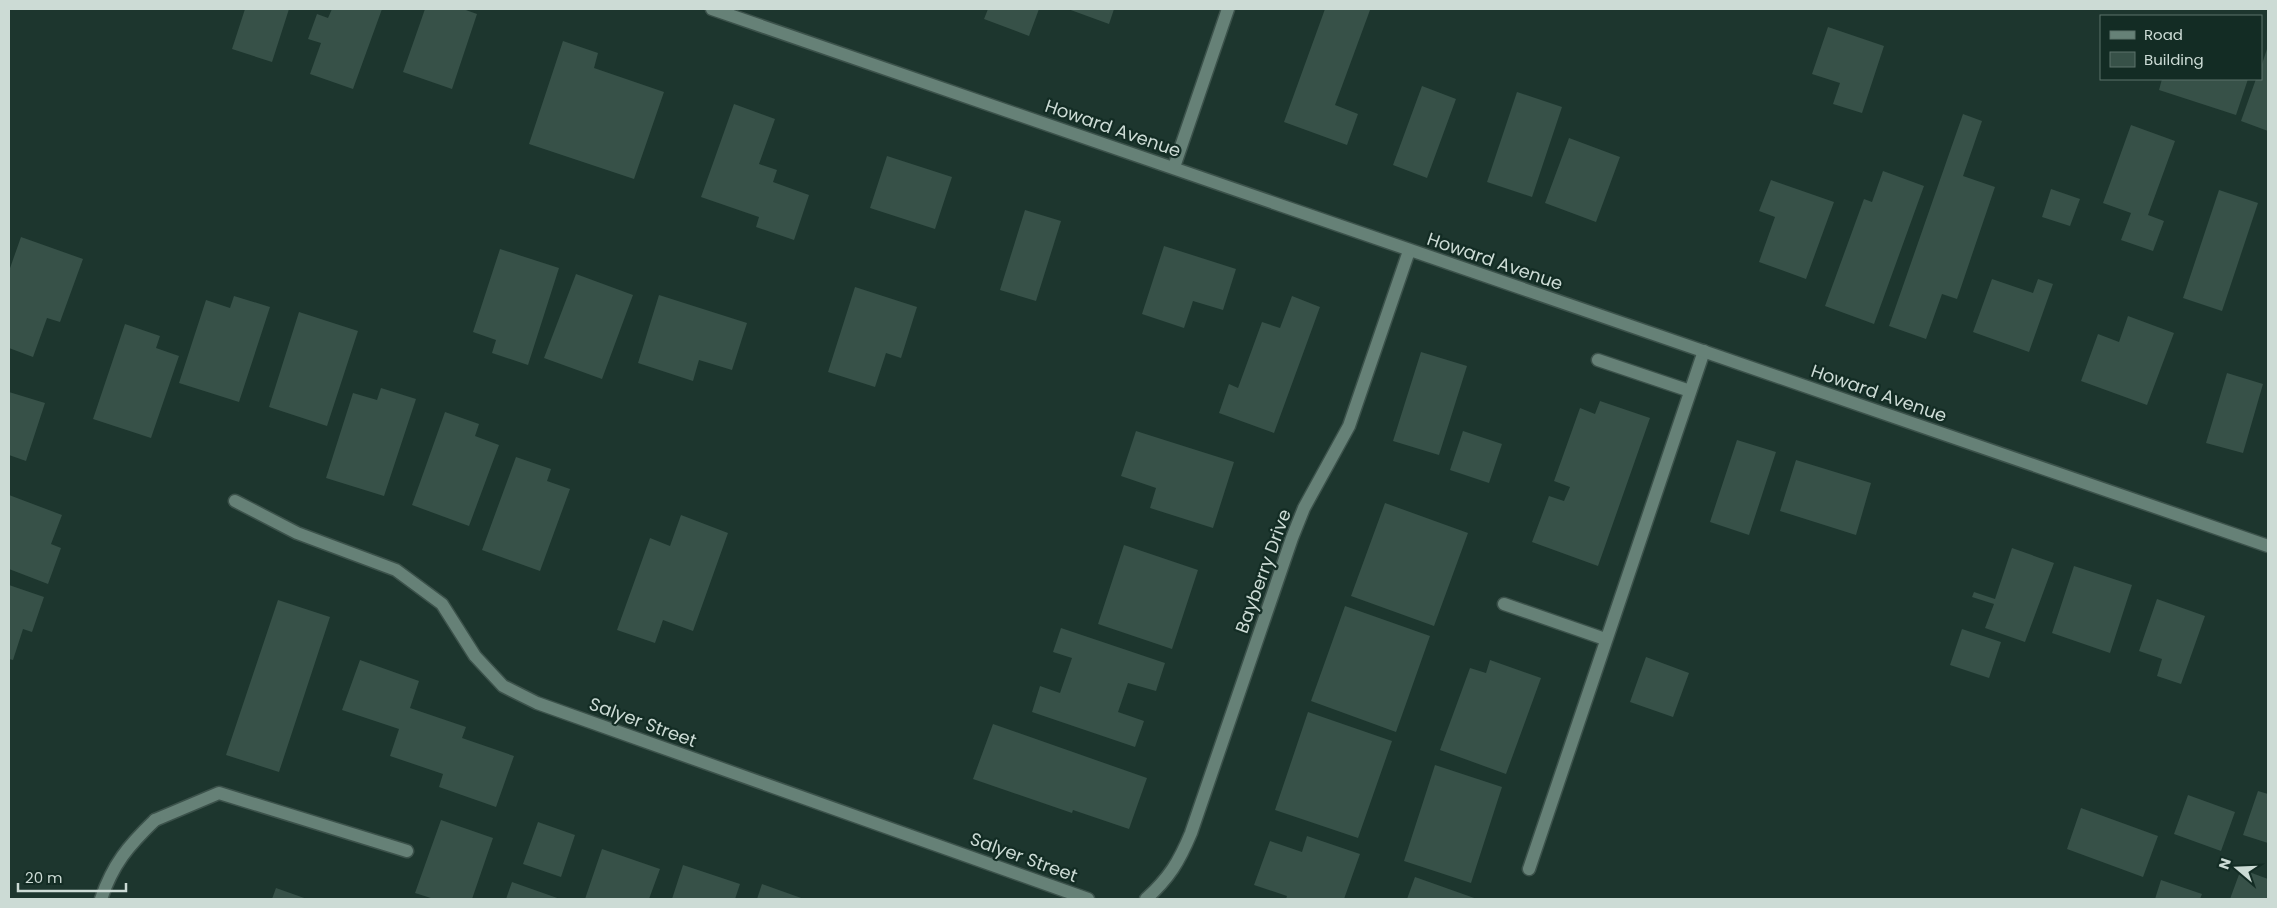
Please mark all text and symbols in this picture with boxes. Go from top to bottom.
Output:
legend [2100,15,2262,80]
text: Road [2144,24,2183,45]
text: Building [2144,49,2204,70]
street label: Howard Avenue [1042,93,1184,163]
street label: Howard Avenue [1424,226,1566,296]
street label: Howard Avenue [1808,358,1950,428]
street label: Bayberry Drive [1229,506,1297,636]
street label: Salyer Street [586,691,700,753]
street label: Salyer Street [967,826,1081,888]
north arrow [2212,843,2262,893]
text: N [2214,856,2236,872]
scale bar [18,860,125,892]
text: 20 m [25,867,63,888]

